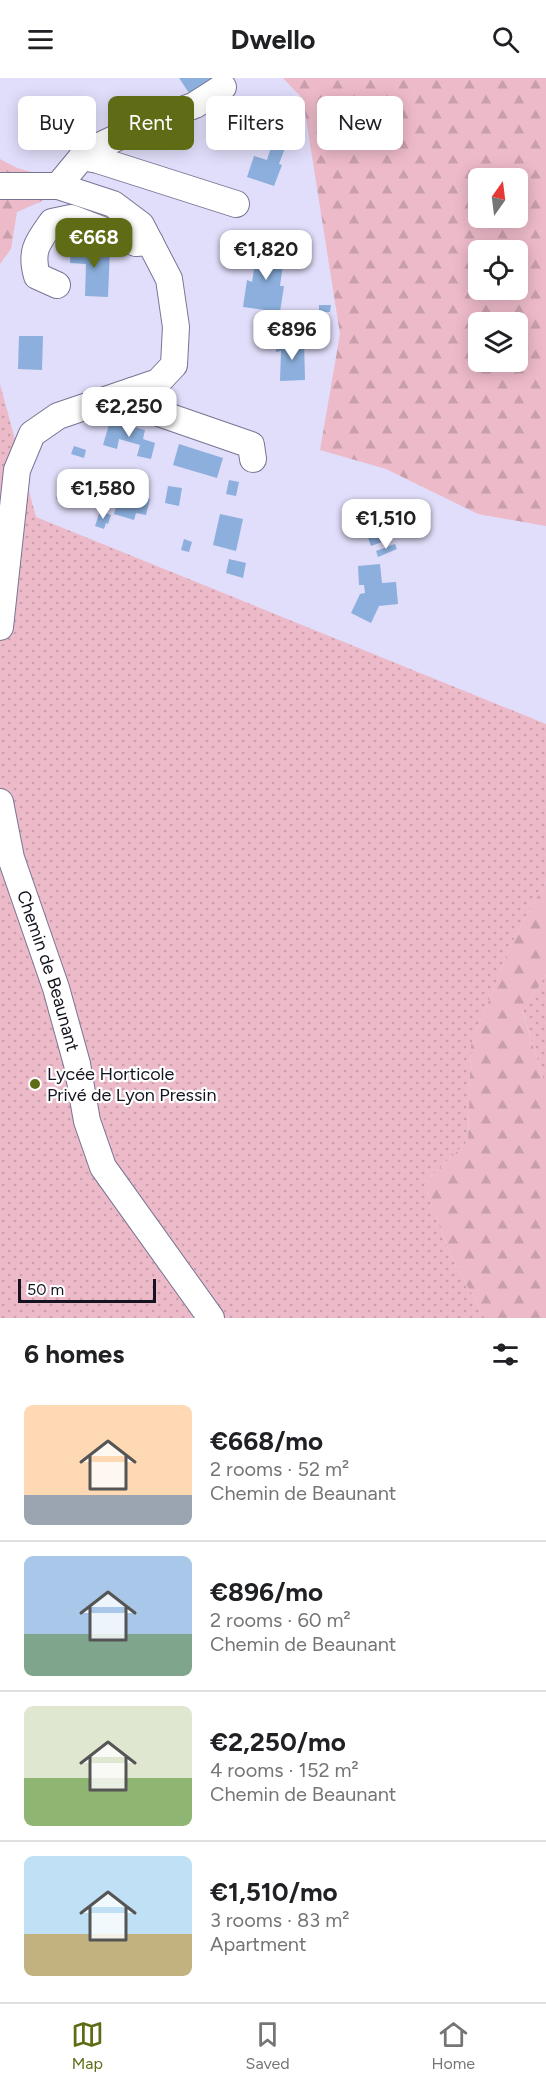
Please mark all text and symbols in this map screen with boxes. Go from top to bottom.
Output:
icon: menu [24,23,57,56]
text: Dwello [231,23,315,56]
icon: search [489,23,522,56]
chip: Buy [18,96,96,150]
chip: Rent [108,96,194,150]
chip: Filters [206,96,305,150]
chip: New [317,96,403,150]
north arrow [468,168,528,228]
map controls [468,168,528,372]
pin: €668 [58,218,130,269]
text: €668 [69,225,119,249]
pin: €1,820 [217,230,315,281]
text: €1,820 [234,237,298,261]
button: locate [468,240,528,300]
pin: €896 [256,310,328,361]
button: layers [468,312,528,372]
text: €896 [267,317,317,341]
pin: €2,250 [80,387,178,438]
text: €2,250 [96,394,162,418]
pin: €1,580 [54,469,152,520]
text: €1,580 [71,476,135,500]
pin: €1,510 [337,499,435,550]
text: €1,510 [356,506,416,530]
street label: Chemin de Beaunant [12,887,84,1054]
place label: Lycée Horticole Privé de Lyon Pressin [47,1063,217,1106]
marker: Lycée Horticole Privé de Lyon Pressin [28,1077,42,1091]
scale bar [18,1276,156,1304]
text: 50 m [27,1280,64,1299]
text: 6 homes [24,1338,124,1370]
icon: filters [489,1338,522,1371]
text: €668/mo [210,1425,323,1457]
icon: home [72,1429,144,1501]
text: 2 rooms · 52 m² [210,1457,349,1481]
text: Chemin de Beaunant [210,1481,396,1505]
text: €896/mo [210,1576,323,1608]
icon: home [72,1580,144,1652]
text: 2 rooms · 60 m² [210,1608,351,1632]
text: Chemin de Beaunant [210,1632,396,1656]
text: €2,250/mo [210,1726,346,1758]
icon: home [72,1730,144,1802]
text: 4 rooms · 152 m² [210,1758,359,1782]
text: Chemin de Beaunant [210,1782,396,1806]
text: €1,510/mo [210,1876,338,1908]
icon: home [72,1880,144,1952]
text: 3 rooms · 83 m² [210,1908,349,1932]
text: Apartment [210,1932,307,1956]
tab: Map [71,2018,104,2073]
tab: Saved [246,2018,290,2073]
tab: Home [431,2018,475,2073]

